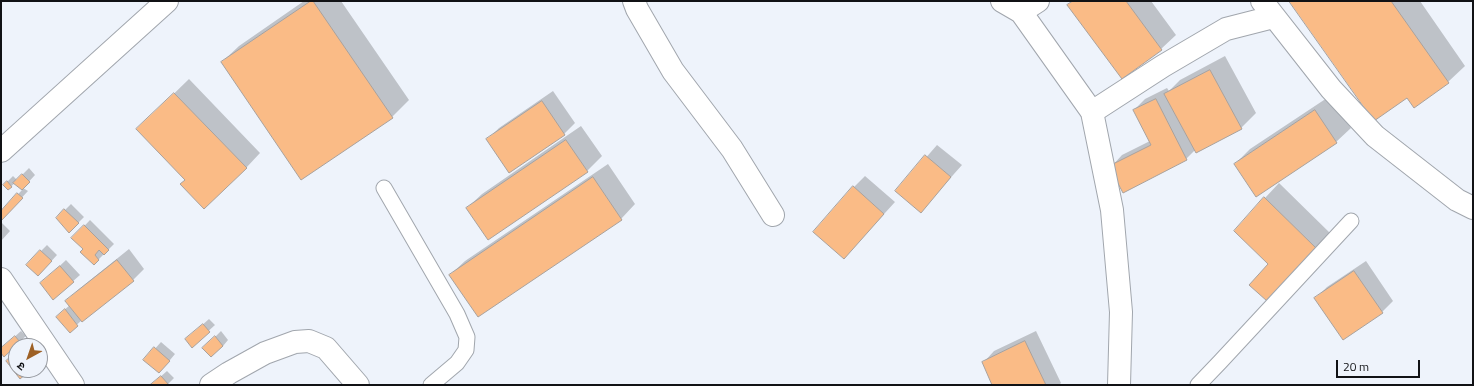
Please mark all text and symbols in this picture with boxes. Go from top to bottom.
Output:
north arrow [8,338,48,378]
scale bar [1338,352,1422,378]
text: 20 m [1343,357,1369,376]
text: उ [13,358,29,375]

